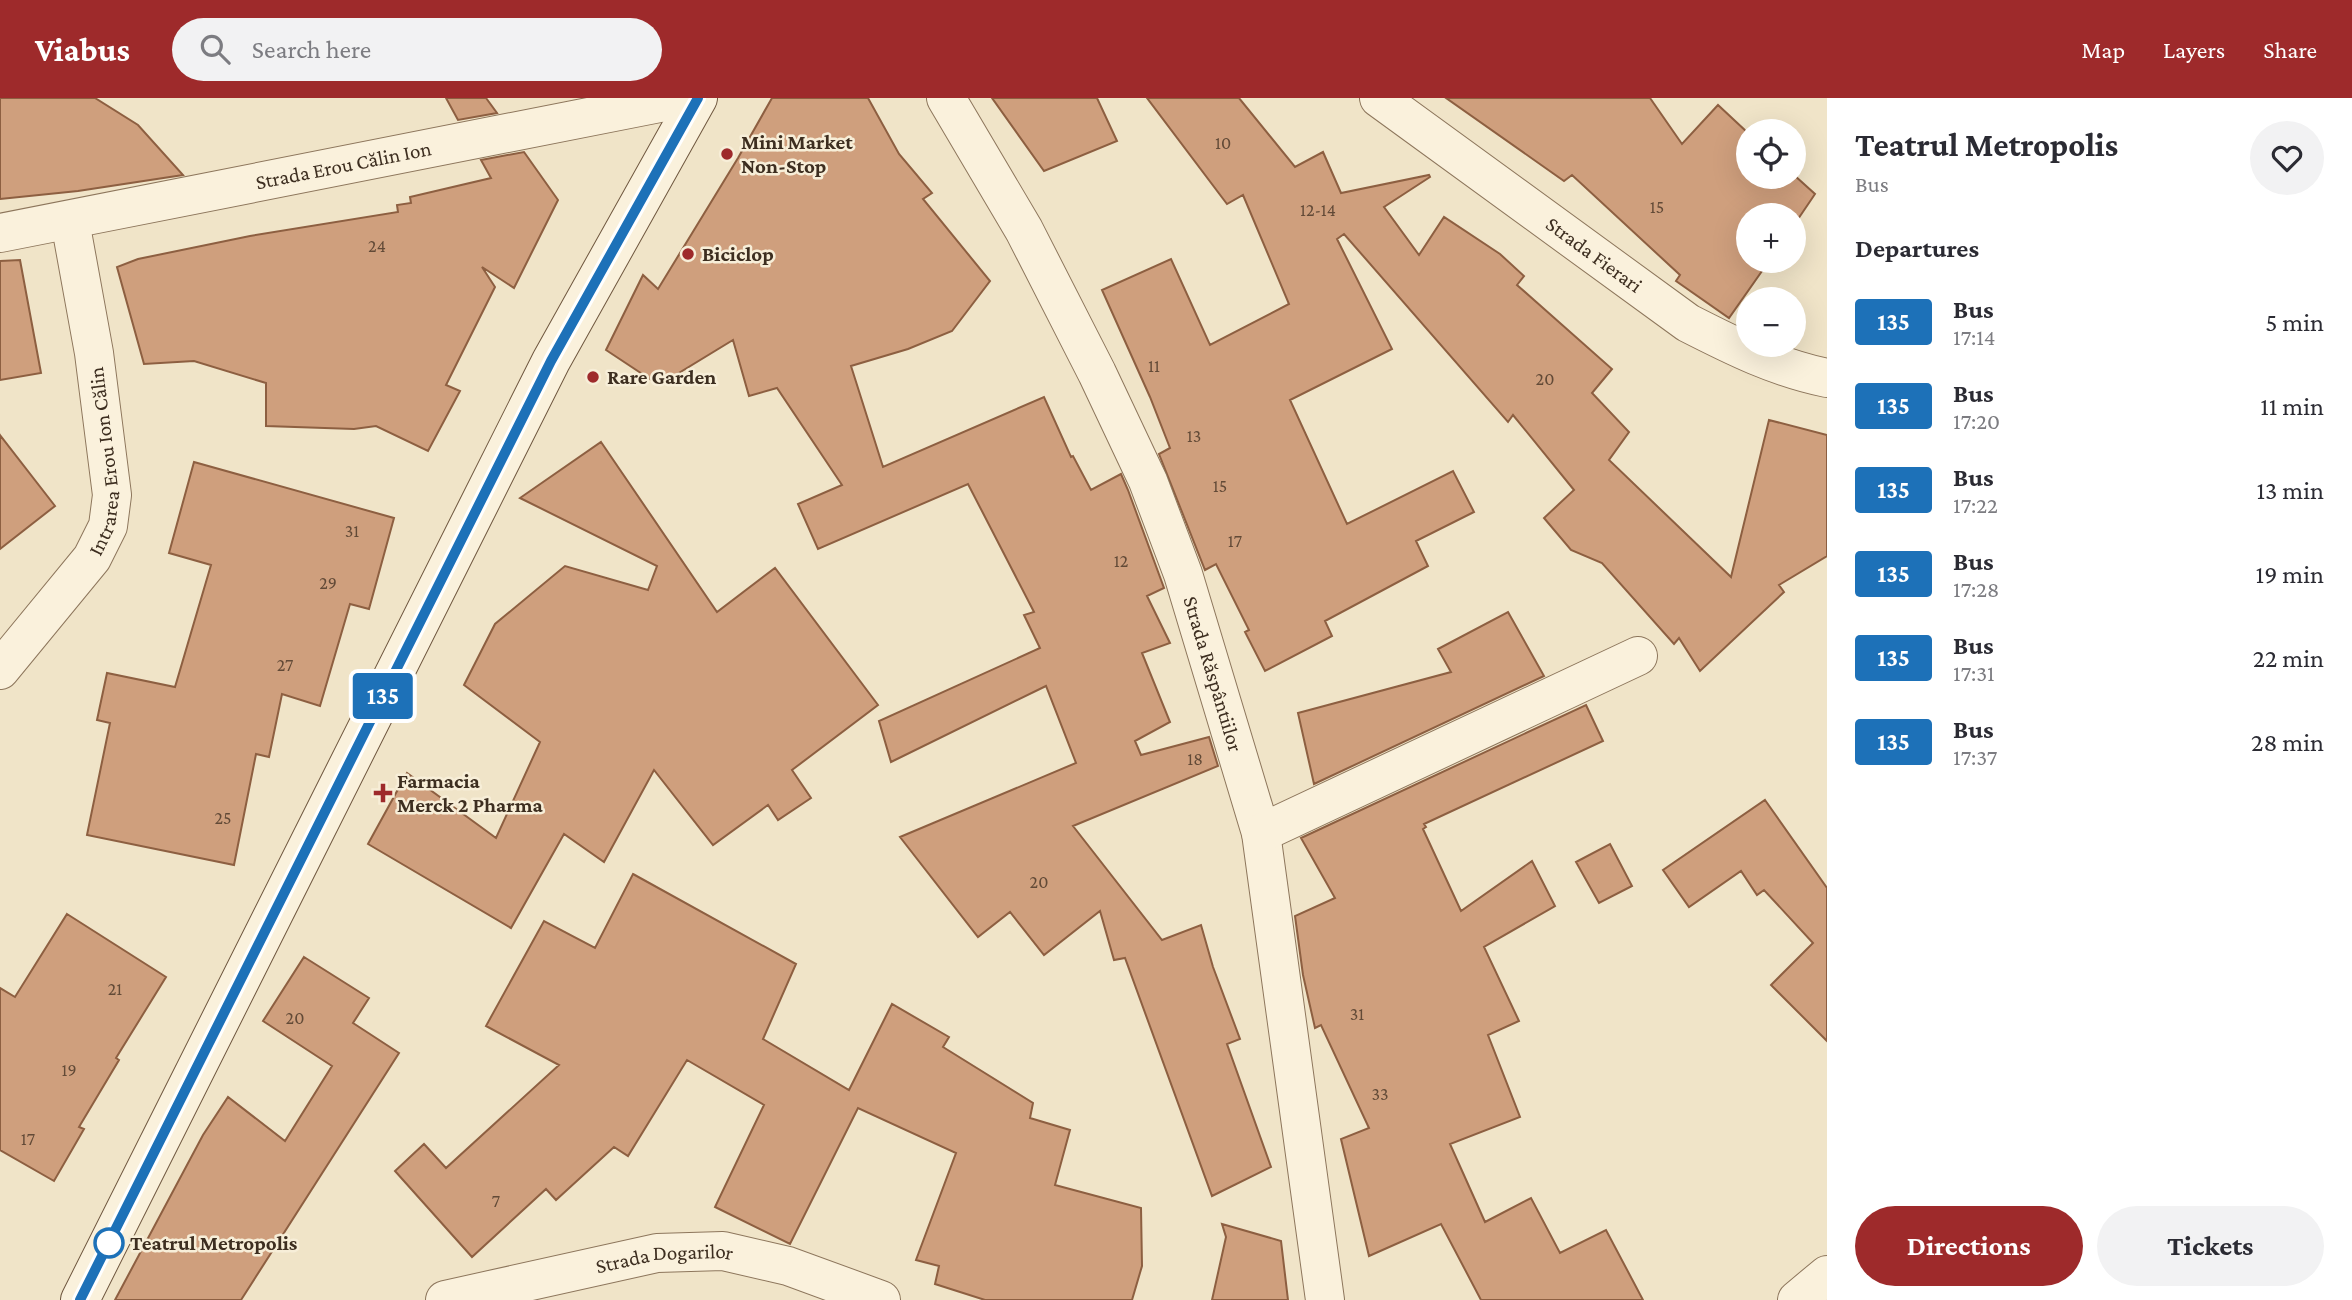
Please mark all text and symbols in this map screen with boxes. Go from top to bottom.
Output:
search box [172,18,662,81]
icon: search [196,30,234,68]
text: Viabus [35,31,130,68]
text: Search here [252,35,371,64]
text: Map [2081,36,2125,63]
text: Layers [2163,36,2225,63]
text: Share [2263,36,2317,63]
map controls [1736,119,1806,357]
button: locate [1736,119,1806,189]
button: heart [2250,121,2324,195]
text: Teatrul Metropolis [1855,126,2118,163]
place label: Mini Market Non-Stop [741,130,853,178]
house number: 10 [1215,133,1231,153]
street label: Strada Erou Călin Ion [253,136,433,194]
marker: Mini Market Non-Stop [719,146,735,162]
text: Bus [1855,171,1889,197]
house number: 15 [1650,197,1664,217]
house number: 12-14 [1300,200,1336,220]
button: + [1736,203,1806,273]
street label: Strada Fierari [1541,212,1647,298]
text: Departures [1855,234,1979,263]
house number: 24 [368,236,386,256]
place label: Biciclop [702,242,774,266]
marker: Biciclop [680,246,696,262]
button: − [1736,287,1806,357]
text: Bus [1953,295,1994,324]
text: 135 [1877,308,1910,335]
text: 5 min [2265,308,2324,337]
text: 17:14 [1953,324,1996,350]
house number: 11 [1148,356,1160,376]
place label: Rare Garden [607,365,716,389]
street label: Intrarea Erou Ion Călin [83,366,125,560]
marker: Rare Garden [585,369,601,385]
house number: 20 [1536,369,1554,389]
text: Bus [1953,379,1994,408]
text: 135 [1877,392,1910,419]
text: 11 min [2260,392,2324,421]
text: 17:20 [1953,408,2000,434]
house number: 13 [1187,426,1201,446]
text: Bus [1953,463,1994,492]
house number: 15 [1213,476,1227,496]
text: 135 [1877,476,1910,503]
text: 13 min [2256,476,2324,505]
text: 17:22 [1953,492,1998,518]
house number: 31 [345,521,359,541]
house number: 17 [1228,531,1242,551]
text: Bus [1953,547,1994,576]
house number: 12 [1114,551,1128,571]
text: 135 [1877,560,1910,587]
text: 19 min [2256,560,2324,589]
house number: 29 [319,573,337,593]
text: 17:28 [1953,576,2000,602]
street label: Strada Răspântiilor [1178,593,1248,755]
text: Bus [1953,631,1994,660]
text: 135 [1877,644,1910,671]
text: 22 min [2253,644,2324,673]
house number: 27 [277,655,293,675]
text: 17:31 [1953,660,1995,686]
line badge: 135 [343,673,423,719]
text: 135 [367,682,399,709]
text: Bus [1953,715,1994,744]
text: 135 [1877,728,1910,755]
text: 28 min [2251,728,2324,757]
text: 17:37 [1953,744,1997,770]
house number: 18 [1187,749,1203,769]
place label: Farmacia Merck 2 Pharma [397,769,544,817]
marker: Farmacia Merck 2 Pharma [375,785,391,801]
house number: 25 [214,808,232,828]
house number: 20 [1030,872,1048,892]
house number: 21 [108,979,122,999]
house number: 31 [1350,1004,1364,1024]
house number: 20 [286,1008,304,1028]
house number: 19 [61,1060,77,1080]
house number: 33 [1372,1084,1389,1104]
house number: 17 [21,1129,35,1149]
house number: 7 [492,1191,500,1211]
button: Directions [1855,1206,2083,1286]
button: Tickets [2097,1206,2324,1286]
marker: Teatrul Metropolis [94,1228,124,1258]
place label: Teatrul Metropolis [130,1231,298,1255]
street label: Strada Dogarilor [593,1239,736,1278]

